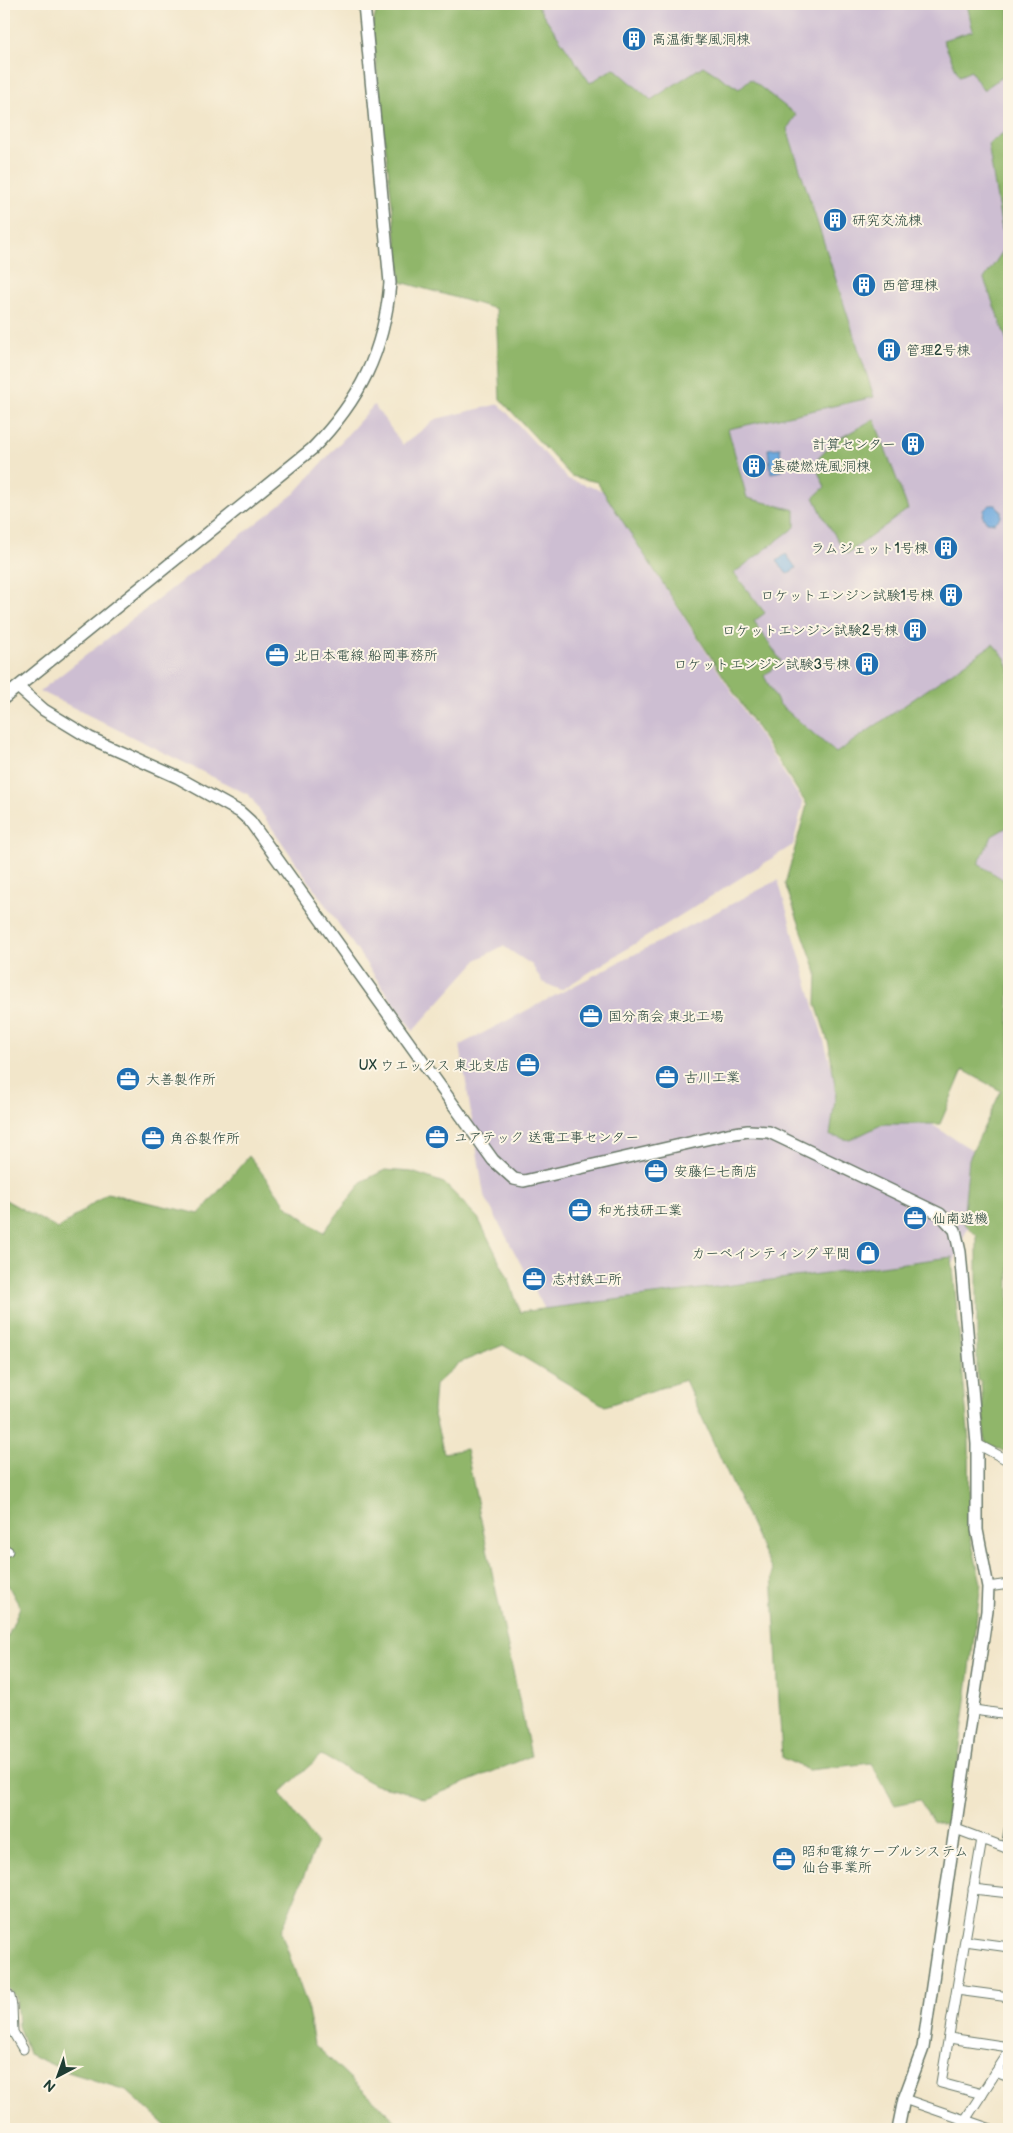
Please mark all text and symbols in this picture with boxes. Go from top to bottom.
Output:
building icon: 高温衝撃風洞棟 [621,26,647,52]
place label: 高温衝撃風洞棟 [652,31,751,48]
building icon: 研究交流棟 [822,207,848,233]
place label: 研究交流棟 [852,212,923,229]
building icon: 西管理棟 [851,272,877,298]
place label: 西管理棟 [882,277,939,294]
building icon: 管理2号棟 [876,337,902,363]
place label: 管理2号棟 [906,342,971,359]
building icon: 計算センター [900,431,926,457]
place label: 計算センター [813,436,896,453]
building icon: 基礎燃焼風洞棟 [741,453,767,479]
place label: 基礎燃焼風洞棟 [772,458,871,475]
building icon: ラムジェット1号棟 [933,535,959,561]
place label: ラムジェット1号棟 [811,540,929,557]
building icon: ロケットエンジン試験1号棟 [938,582,964,608]
place label: ロケットエンジン試験1号棟 [761,587,935,604]
building icon: ロケットエンジン試験2号棟 [902,617,928,643]
place label: ロケットエンジン試験2号棟 [722,622,899,639]
office icon: 北日本電線 船岡事務所 [264,642,290,668]
place label: 北日本電線 船岡事務所 [294,647,438,664]
building icon: ロケットエンジン試験3号棟 [854,651,880,677]
place label: ロケットエンジン試験3号棟 [673,656,851,673]
office icon: 国分商会 東北工場 [578,1003,604,1029]
place label: 国分商会 東北工場 [608,1008,724,1025]
office icon: UX ウエックス 東北支店 [515,1052,541,1078]
place label: UX ウエックス 東北支店 [359,1057,510,1074]
office icon: 古川工業 [654,1064,680,1090]
office icon: 大善製作所 [115,1066,141,1092]
place label: 古川工業 [684,1069,740,1086]
place label: 大善製作所 [146,1071,216,1088]
office icon: ユアテック 送電工事センター [424,1124,450,1150]
office icon: 角谷製作所 [140,1125,166,1151]
place label: ユアテック 送電工事センター [454,1129,639,1146]
place label: 角谷製作所 [170,1130,240,1147]
office icon: 安藤仁七商店 [643,1158,669,1184]
place label: 安藤仁七商店 [674,1163,758,1180]
office icon: 和光技研工業 [567,1197,593,1223]
place label: 和光技研工業 [598,1202,682,1219]
office icon: 仙南遊機 [902,1205,928,1231]
place label: 仙南遊機 [932,1210,988,1227]
shop icon: カーペインティング 平間 [855,1240,881,1266]
place label: カーペインティング 平間 [691,1245,850,1262]
office icon: 志村鉄工所 [521,1266,547,1292]
place label: 志村鉄工所 [552,1271,622,1288]
place label: 昭和電線ケーブルシステム 仙台事業所 [802,1843,969,1876]
office icon: 昭和電線ケーブルシステム 仙台事業所 [771,1846,797,1872]
north arrow [32,2050,82,2100]
text: N [40,2076,59,2095]

